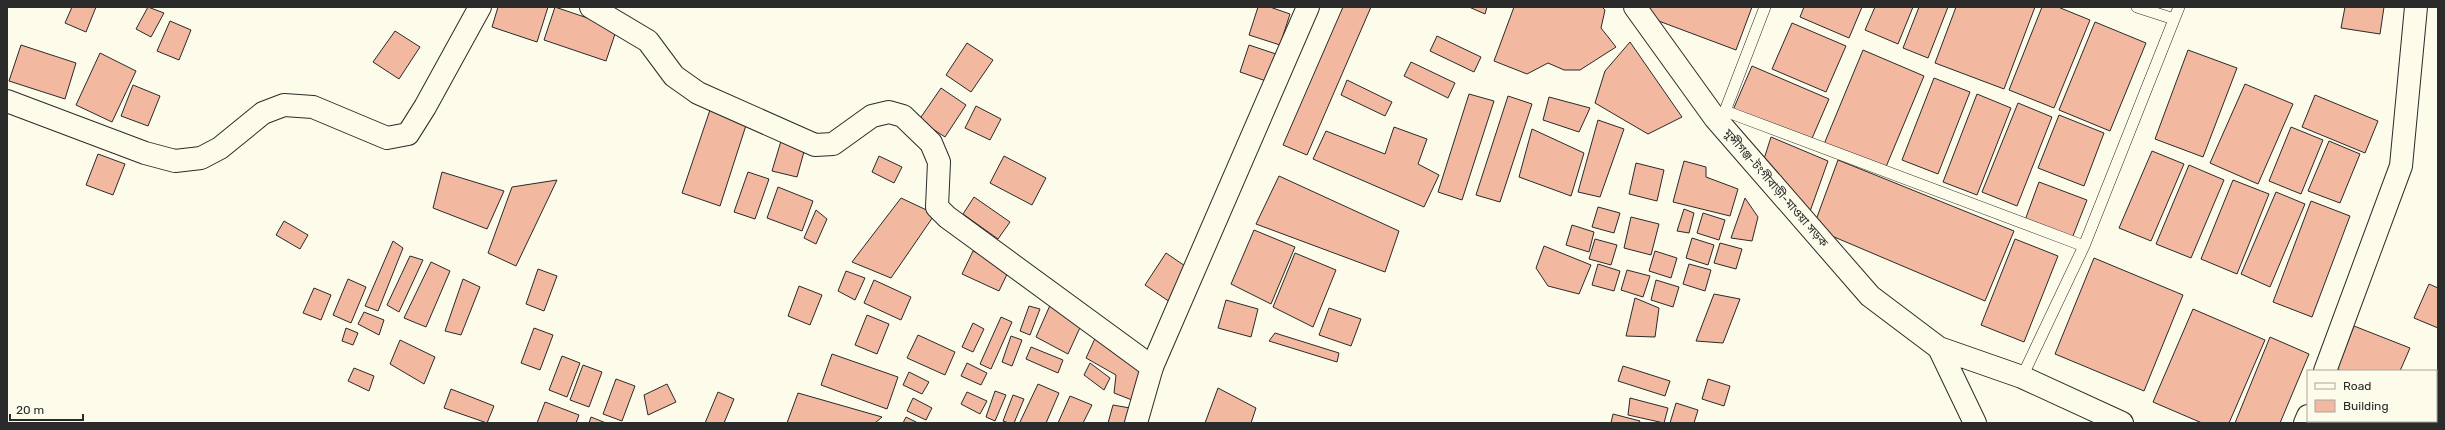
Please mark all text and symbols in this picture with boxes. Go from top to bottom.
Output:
street label: মুন্সীগঞ্জ-টংগীবাড়ী-মাওয়া সড়ক [1720,125,1832,251]
legend [2307,370,2437,422]
text: Road [2343,379,2371,393]
scale bar [10,396,83,422]
text: Building [2343,399,2389,413]
text: 20 m [16,403,44,417]

